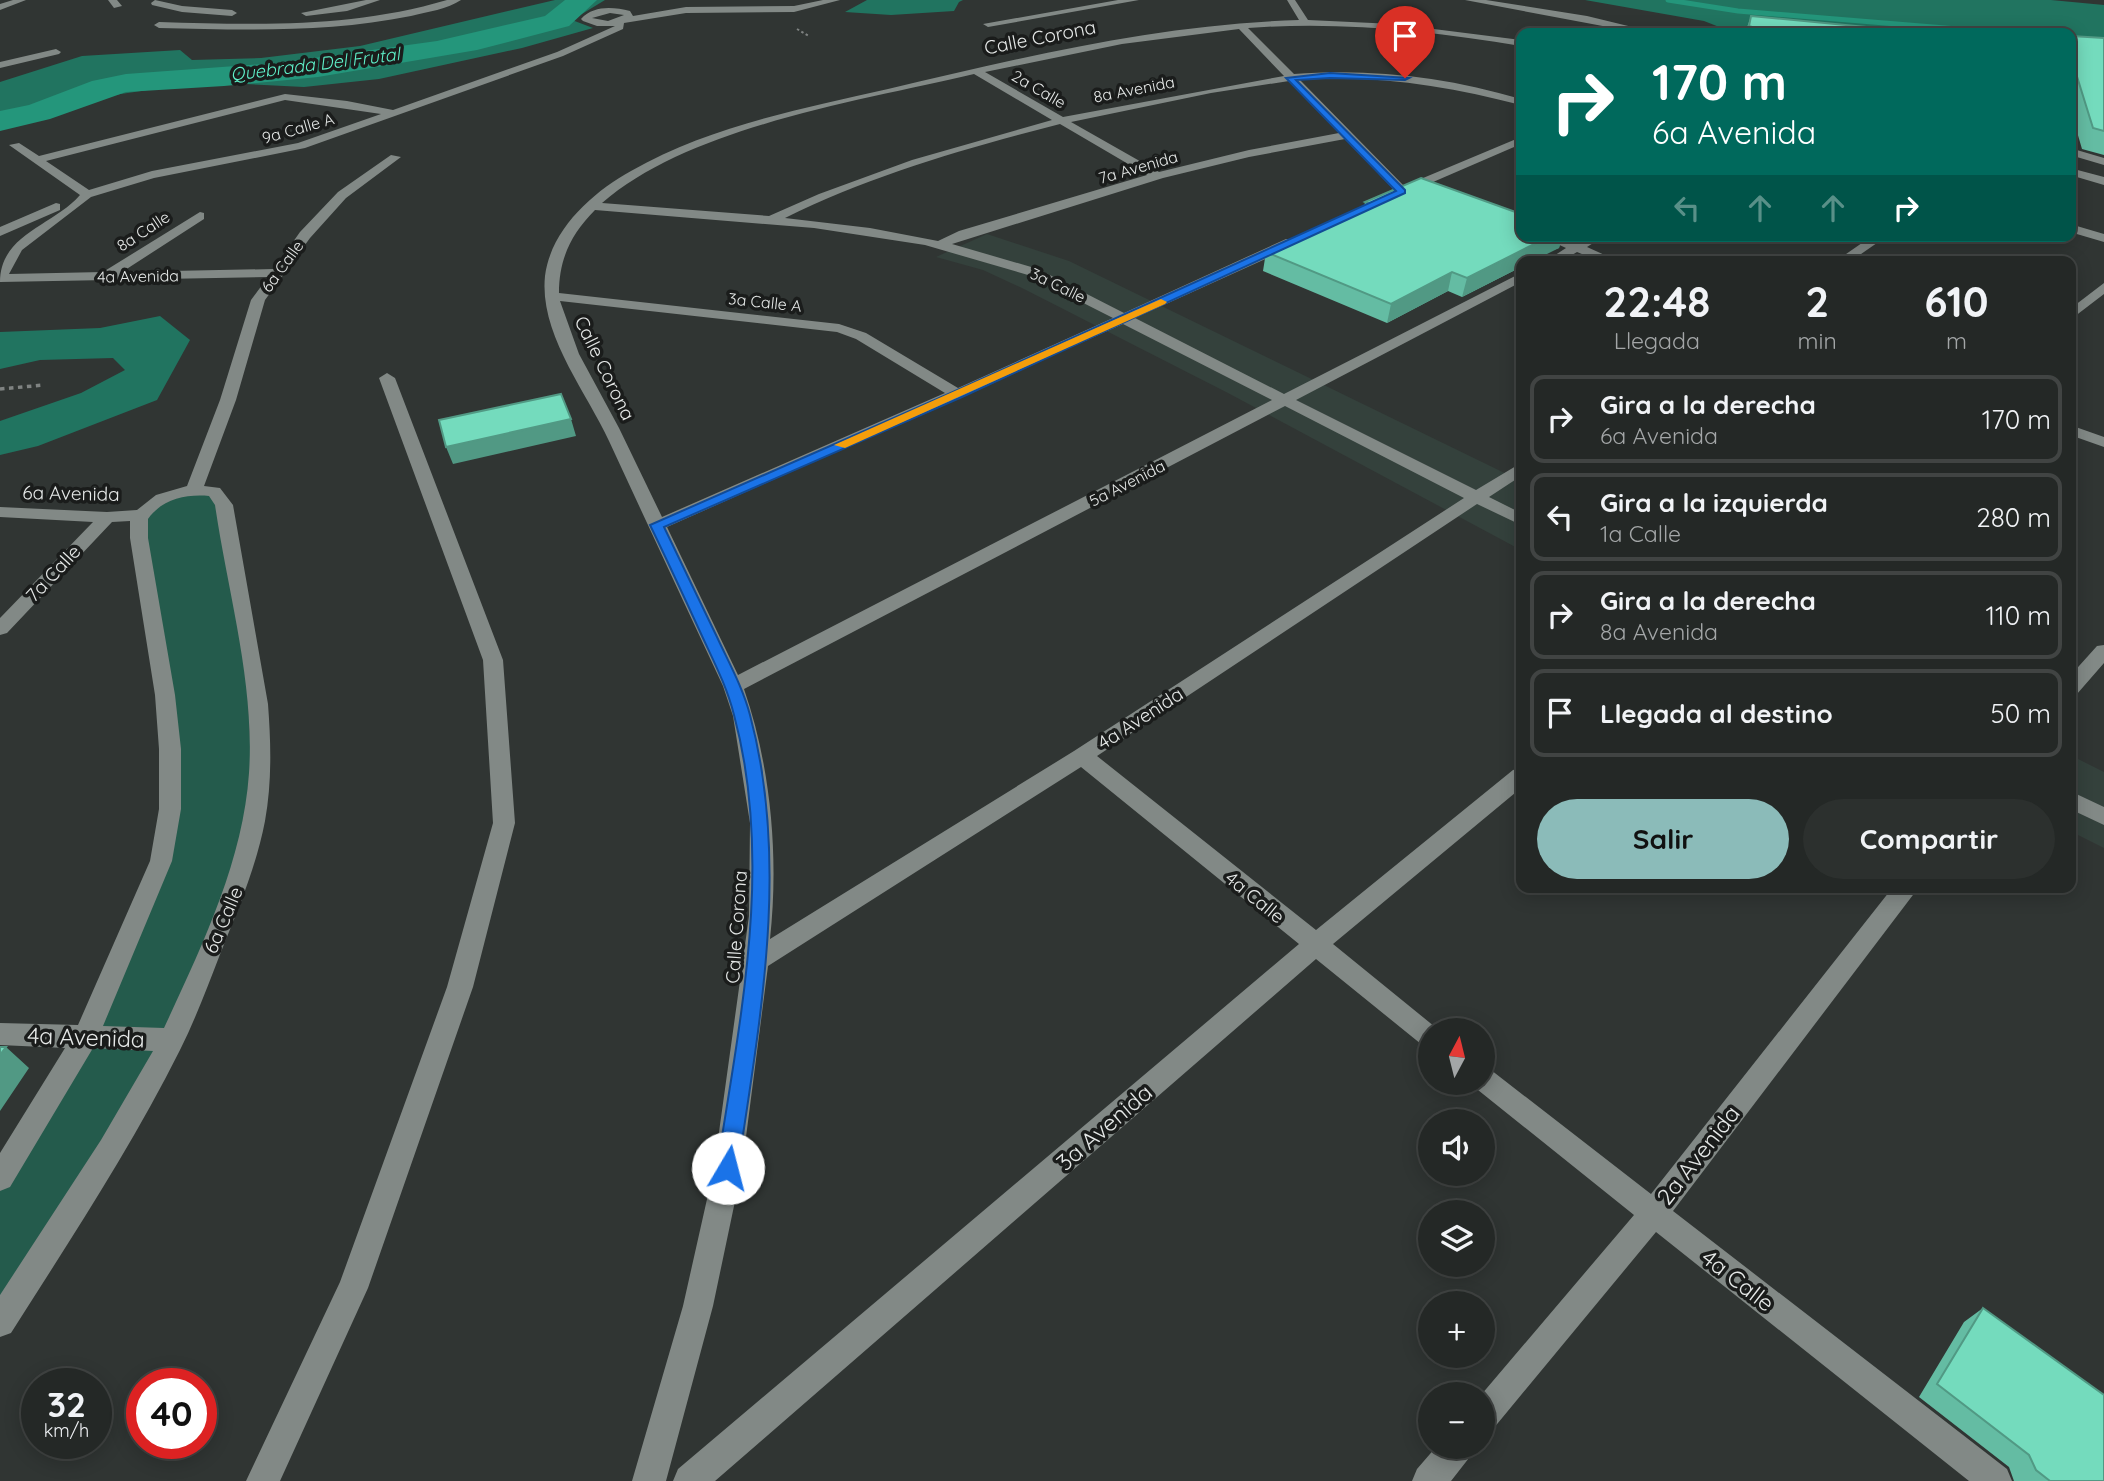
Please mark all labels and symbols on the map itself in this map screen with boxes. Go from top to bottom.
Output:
pin [1375,6,1435,78]
street label: Calle Corona [982,14,1098,60]
water label: Quebrada Del Frutal [229,42,403,86]
street label: 2a Calle [1008,66,1070,112]
street label: 8a Avenida [1092,71,1176,107]
street label: 9a Calle A [260,108,336,148]
street label: 7a Avenida [1096,146,1180,188]
street label: 8a Calle [113,207,173,255]
street label: 6a Calle [257,236,307,296]
street label: 3a Calle [1027,263,1089,307]
street label: 4a Avenida [97,265,179,287]
street label: 3a Calle A [727,288,803,316]
street label: Calle Corona [569,312,641,424]
street label: 5a Avenida [1086,455,1168,511]
street label: 6a Avenida [22,480,120,506]
street label: 7a Calle [20,539,86,607]
street label: 4a Avenida [1093,681,1187,755]
street label: 4a Calle [1220,866,1290,928]
street label: Calle Corona [720,870,752,984]
street label: 6a Calle [198,883,248,957]
north arrow [1418,1018,1494,1096]
street label: 4a Avenida [27,1020,145,1054]
street label: 3a Avenida [1050,1077,1158,1177]
street label: 2a Avenida [1650,1099,1746,1211]
position arrow [691,1131,765,1205]
street label: 4a Calle [1696,1243,1780,1317]
speed limit sign: 40 [126,1368,217,1459]

